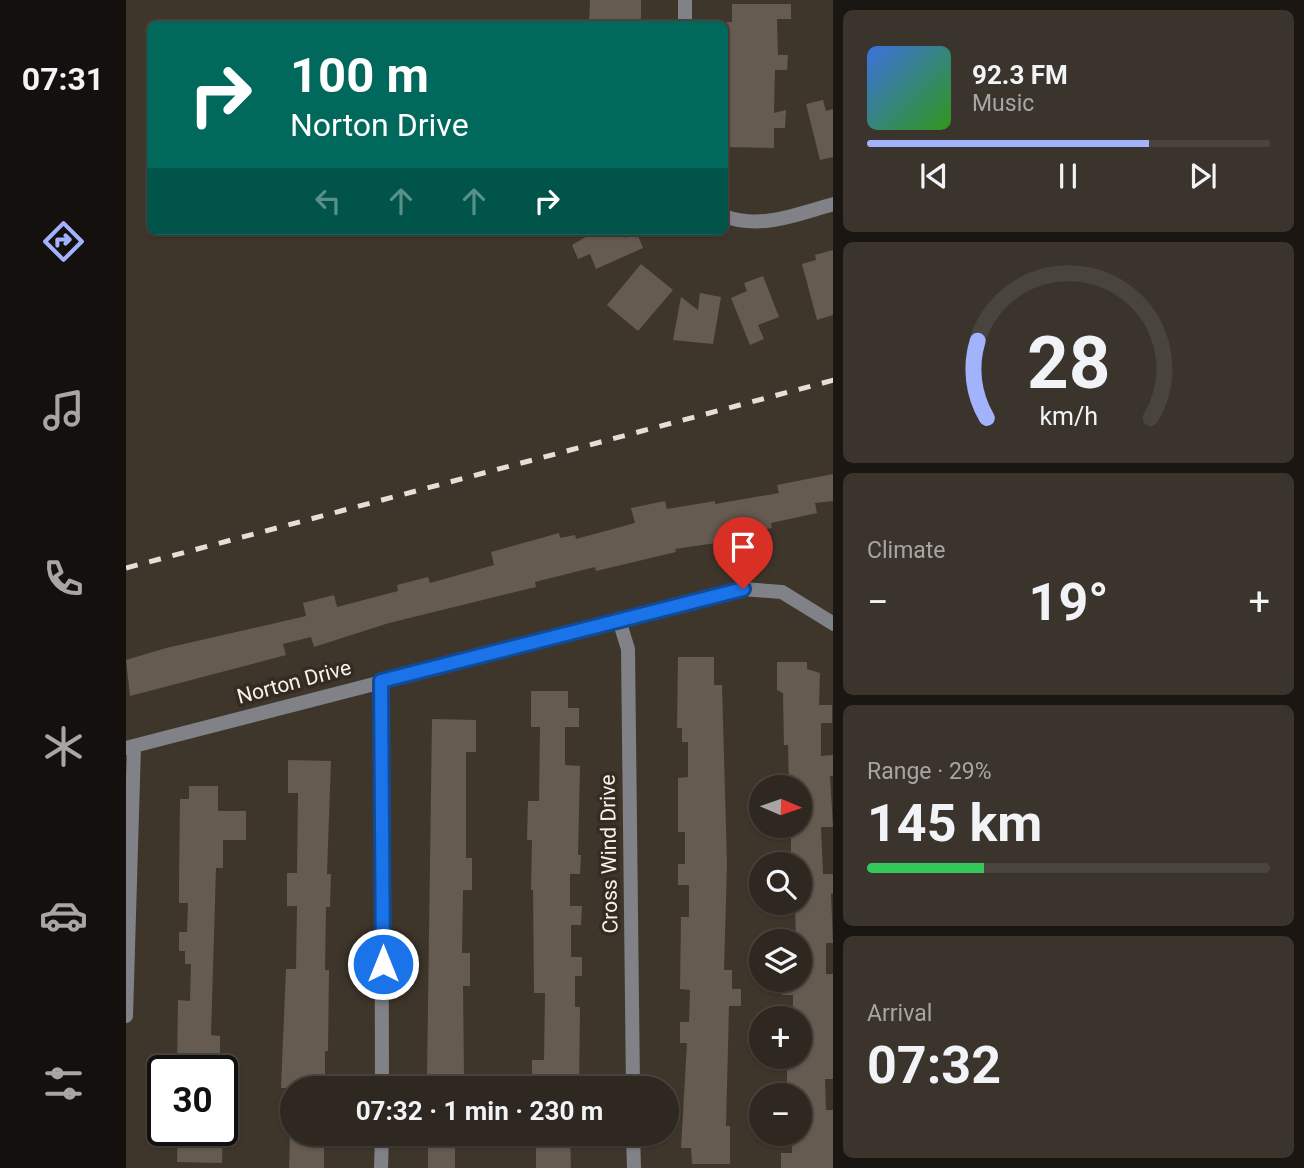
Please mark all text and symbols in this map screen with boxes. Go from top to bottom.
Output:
text: 100 m [290,47,429,104]
icon: right [175,49,266,140]
text: 07:31 [22,60,104,98]
text: 92.3 FM [972,60,1068,90]
text: Music [972,90,1034,117]
text: Norton Drive [290,106,469,144]
icon: previous [915,157,953,195]
icon: pause [1049,157,1087,195]
icon: next [1184,157,1222,195]
icon: left [309,182,347,220]
icon: ahead [382,182,420,220]
icon: ahead [455,182,493,220]
icon: right [528,182,566,220]
icon: directions [39,217,88,266]
text: 28 [1027,321,1110,407]
icon: music [39,386,88,435]
text: km/h [1039,402,1098,431]
pin [713,517,773,589]
icon: arrive [724,528,762,566]
text: Climate [867,537,946,564]
icon: phone [39,554,88,603]
text: 19° [1029,572,1109,633]
text: − [867,580,889,624]
text: + [1248,580,1270,624]
street label: Norton Drive [234,655,354,709]
icon: climate [39,722,88,771]
text: Range · 29% [867,758,992,785]
street label: Cross Wind Drive [596,774,622,934]
north arrow [749,775,812,838]
map controls [749,775,812,1146]
text: 145 km [867,793,1042,854]
button: search [749,852,812,915]
icon: car [39,891,88,940]
position arrow [346,927,420,1001]
button: layers [749,929,812,992]
text: Arrival [867,1000,932,1027]
button: + [749,1006,812,1069]
text: 07:32 [867,1035,1001,1096]
speed limit sign: 30 [147,1055,238,1146]
icon: filters [39,1059,88,1108]
button: − [749,1083,812,1146]
text: 07:32 · 1 min · 230 m [356,1096,603,1126]

